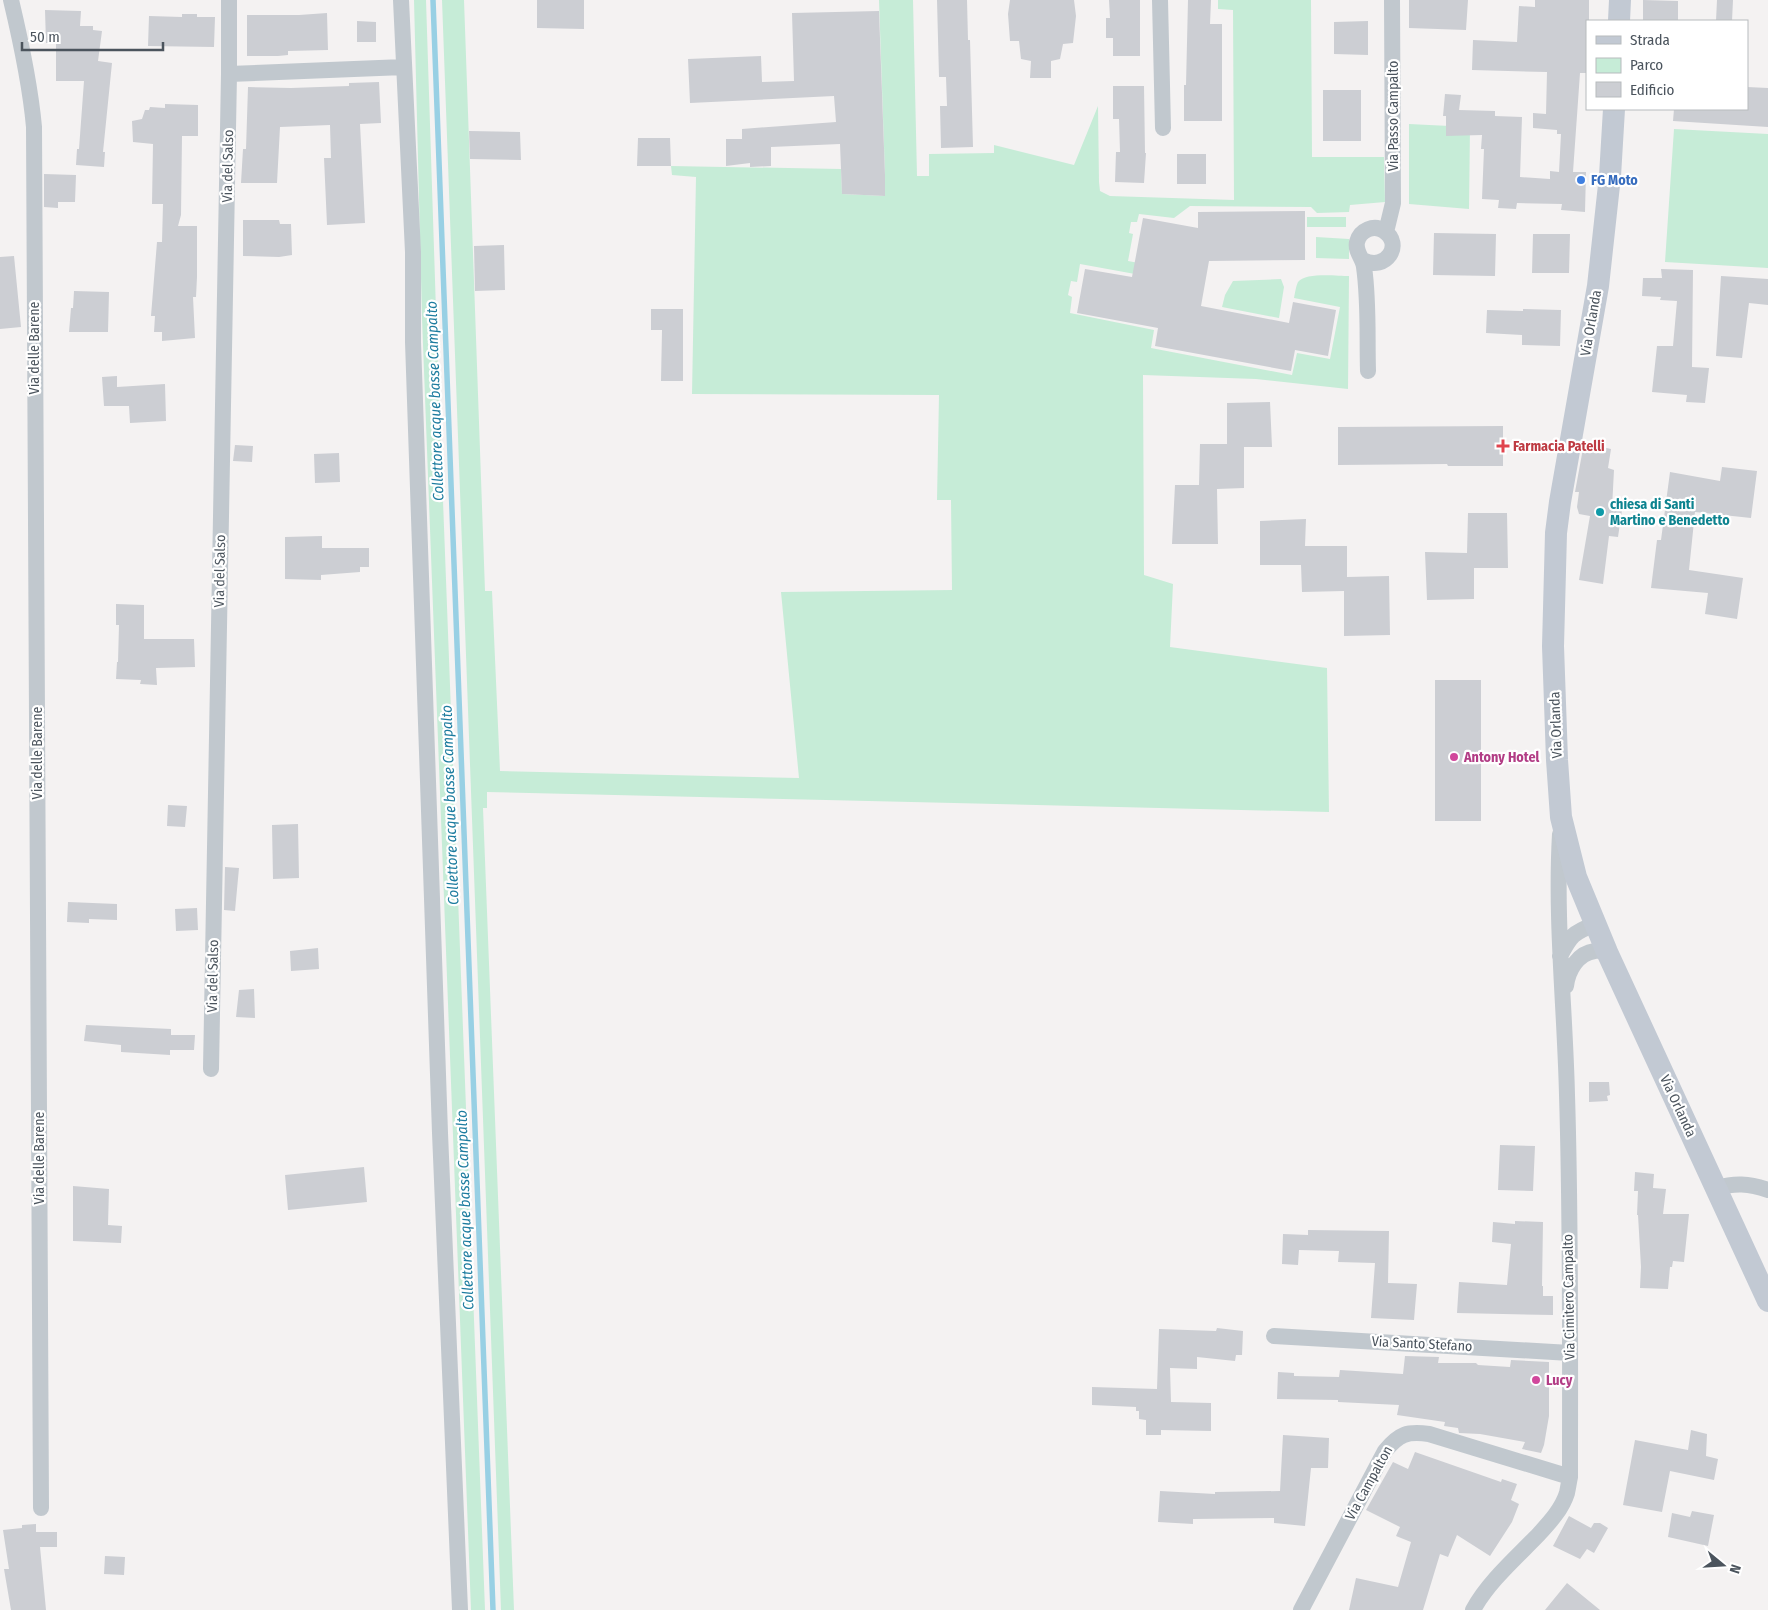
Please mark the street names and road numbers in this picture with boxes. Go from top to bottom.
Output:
street label: Via Passo Campalto [1385,61,1402,171]
street label: Via del Salso [219,129,237,203]
street label: Via Orlanda [1577,289,1605,357]
street label: Via delle Barene [26,301,43,394]
street label: Via del Salso [211,534,229,608]
street label: Via Orlanda [1546,691,1566,759]
street label: Via delle Barene [29,706,46,799]
street label: Via del Salso [204,939,222,1013]
street label: Via Orlanda [1656,1072,1700,1140]
street label: Via delle Barene [31,1111,48,1204]
street label: Via Cimitero Campalto [1559,1234,1579,1360]
street label: Via Santo Stefano [1371,1333,1473,1355]
street label: Via Campalton [1342,1443,1396,1523]

